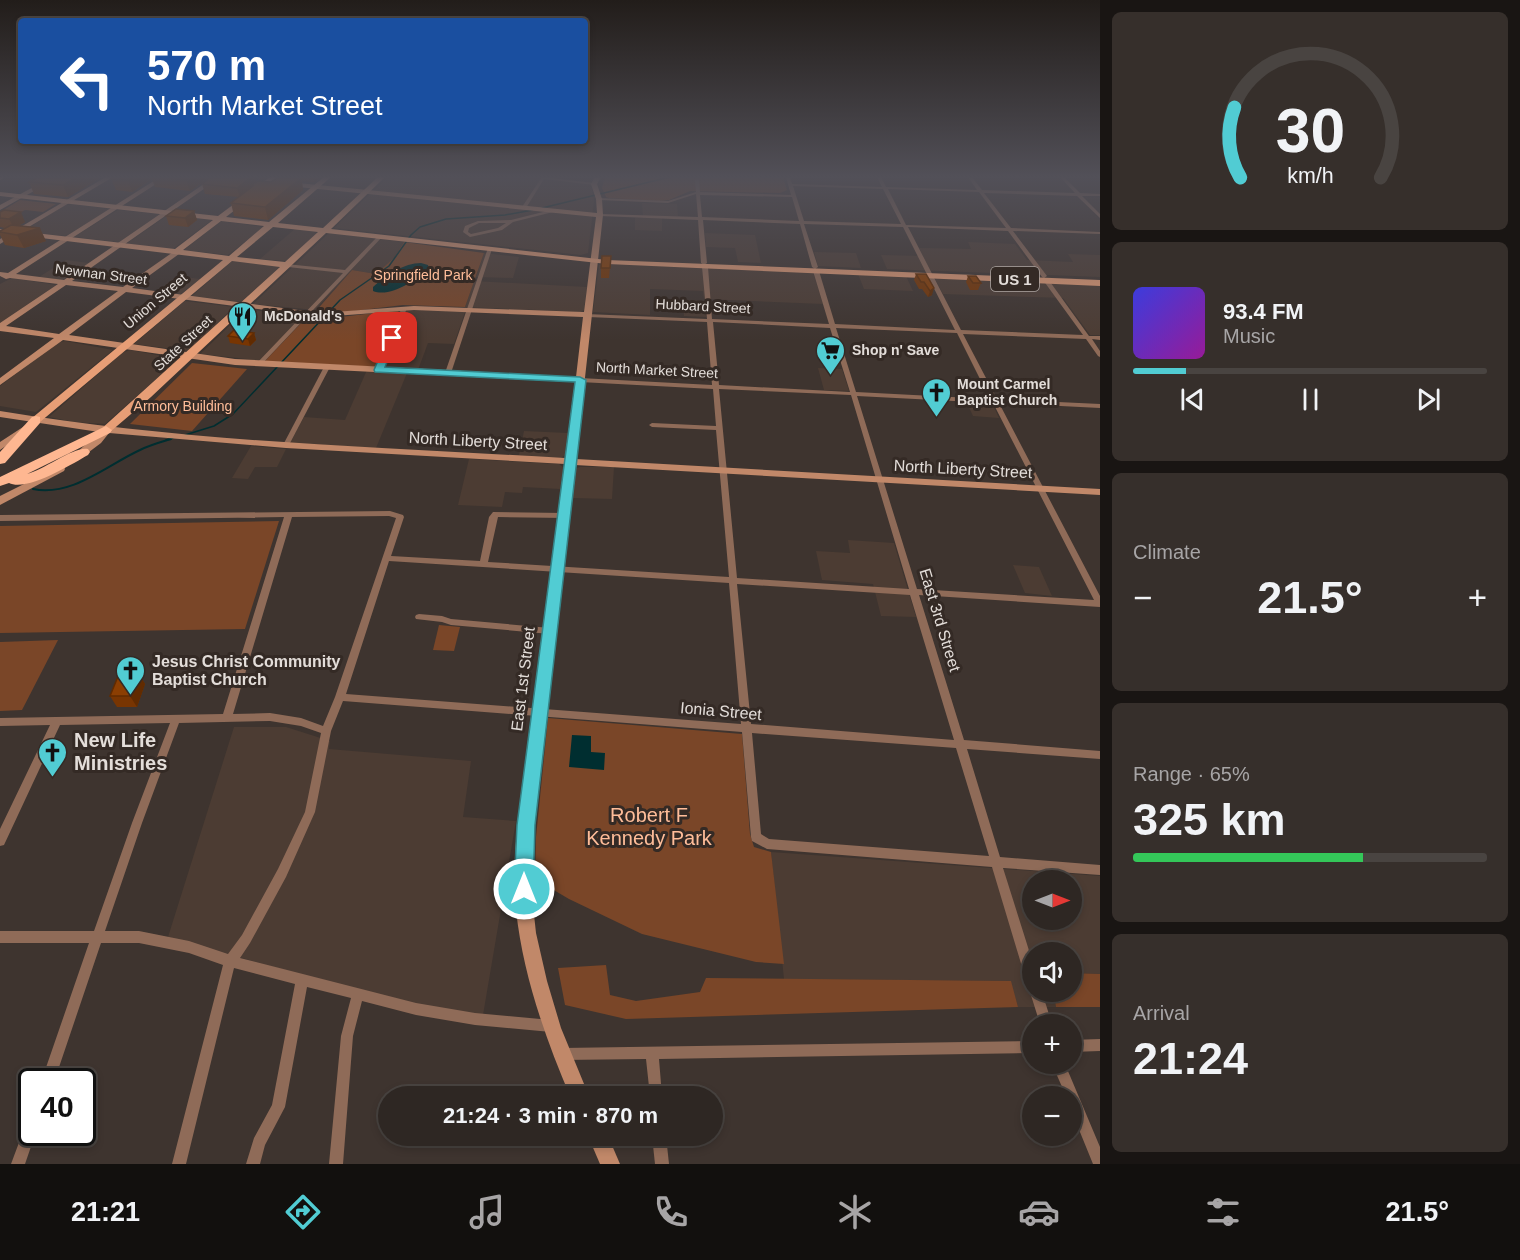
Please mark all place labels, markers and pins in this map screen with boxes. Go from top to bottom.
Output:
restaurant icon: McDonald's [227,300,259,342]
place label: McDonald's [264,308,342,324]
pin [366,312,417,363]
supermarket icon: Shop n' Save [815,334,847,376]
place label: Shop n' Save [852,342,940,358]
church icon: Mount Carmel Baptist Church [920,376,952,418]
place label: Mount Carmel Baptist Church [957,376,1057,408]
place label: Jesus Christ Community Baptist Church [152,653,341,688]
church icon: Jesus Christ Community Baptist Church [115,654,147,696]
place label: New Life Ministries [74,729,167,774]
church icon: New Life Ministries [37,736,69,778]

